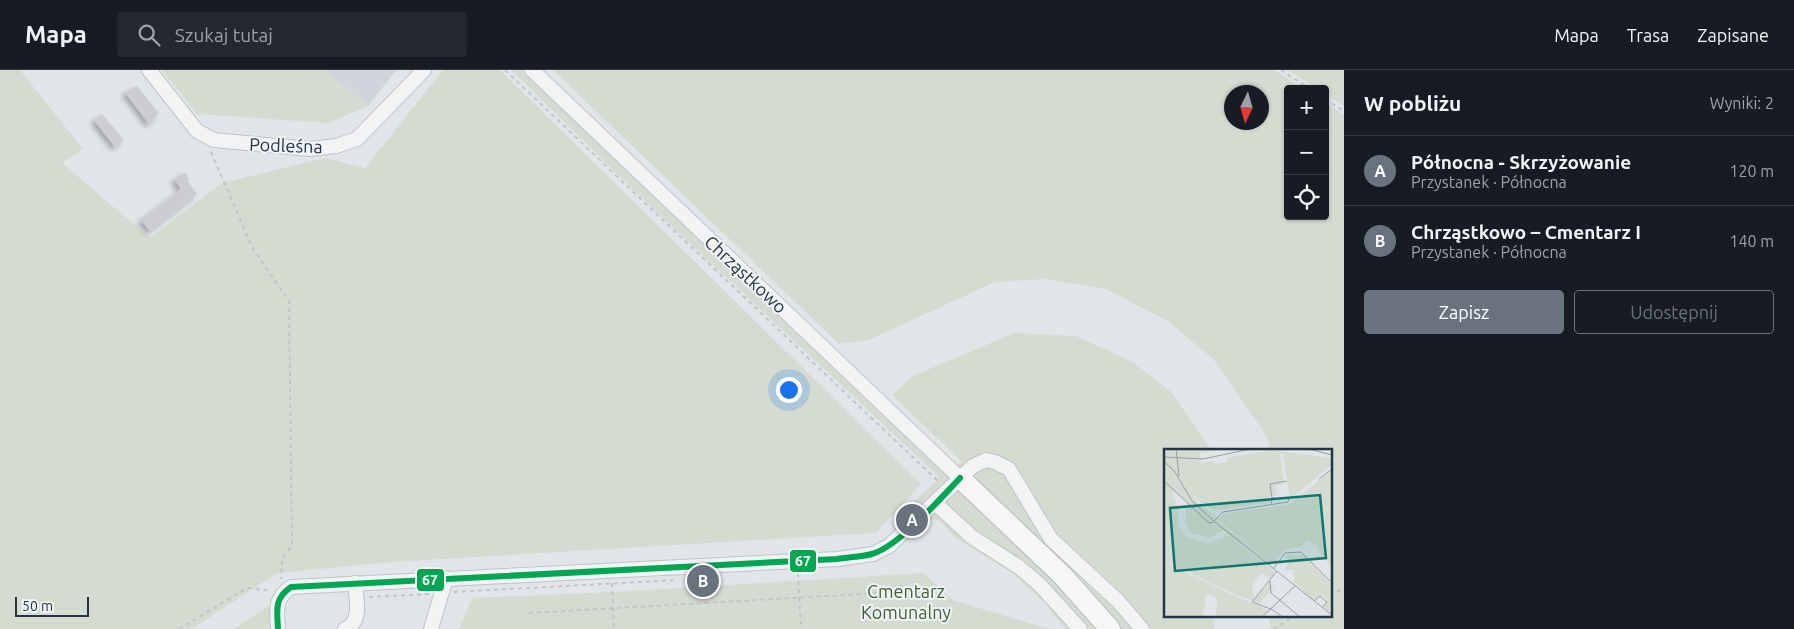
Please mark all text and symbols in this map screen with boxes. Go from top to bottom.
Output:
search box [117,12,467,57]
text: Mapa [25,21,87,48]
icon: search [135,21,163,49]
text: Szukaj tutaj [175,24,273,46]
text: Mapa [1554,25,1599,45]
text: Trasa [1627,25,1669,45]
text: Zapisane [1697,25,1769,45]
north arrow [1224,85,1269,130]
map controls [1284,85,1329,220]
button: + [1284,85,1329,130]
text: W pobliżu [1364,91,1461,115]
text: Wyniki: 2 [1710,94,1774,112]
button: − [1284,130,1329,175]
street label: Podleśna [249,134,323,156]
text: Północna - Skrzyżowanie [1411,151,1631,173]
text: A [1374,162,1386,180]
text: 120 m [1729,162,1774,180]
text: Przystanek · Północna [1411,173,1567,191]
button: locate [1284,175,1329,220]
text: Chrząstkowo – Cmentarz I [1411,221,1641,243]
street label: Chrząstkowo [701,231,791,317]
text: B [1375,232,1385,250]
text: 140 m [1729,232,1774,250]
text: Przystanek · Północna [1411,243,1567,261]
button: Zapisz [1364,290,1564,334]
button: Udostępnij [1574,290,1774,334]
your location [776,377,802,403]
inset map [1164,449,1332,616]
pin: A [896,501,928,539]
line badge: 67 [789,549,817,573]
text: 67 [795,553,811,569]
pin: B [687,562,719,600]
line badge: 67 [416,568,445,592]
text: 67 [422,572,438,588]
park label: Cmentarz Komunalny [861,581,951,622]
scale bar [15,594,89,617]
text: 50 m [22,598,53,614]

